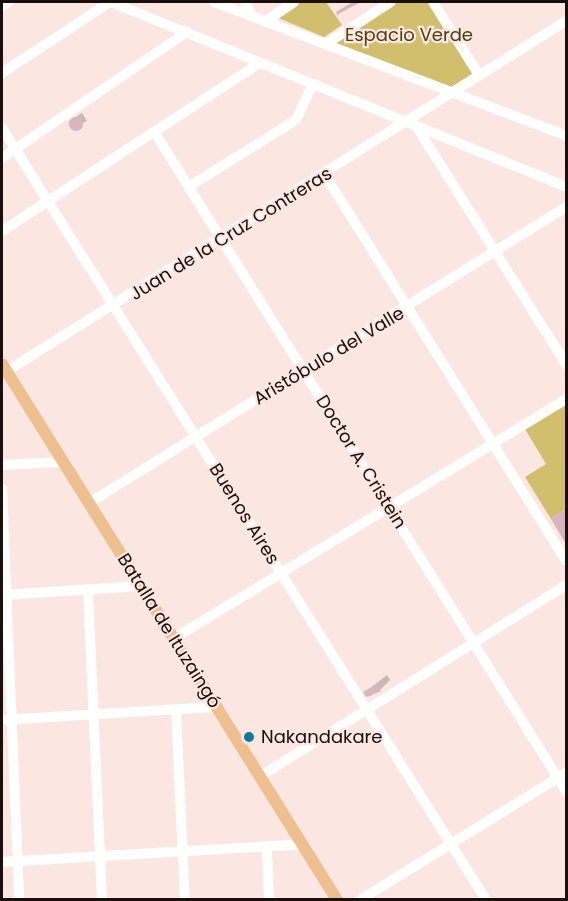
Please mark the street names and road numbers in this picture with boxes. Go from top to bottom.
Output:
street label: Juan de la Cruz Contreras [126,163,336,305]
street label: Aristóbulo del Valle [250,302,408,410]
street label: Doctor A. Cristein [311,391,411,533]
street label: Buenos Aires [204,460,284,568]
street label: Batalla de Ituzaingó [113,550,225,712]

